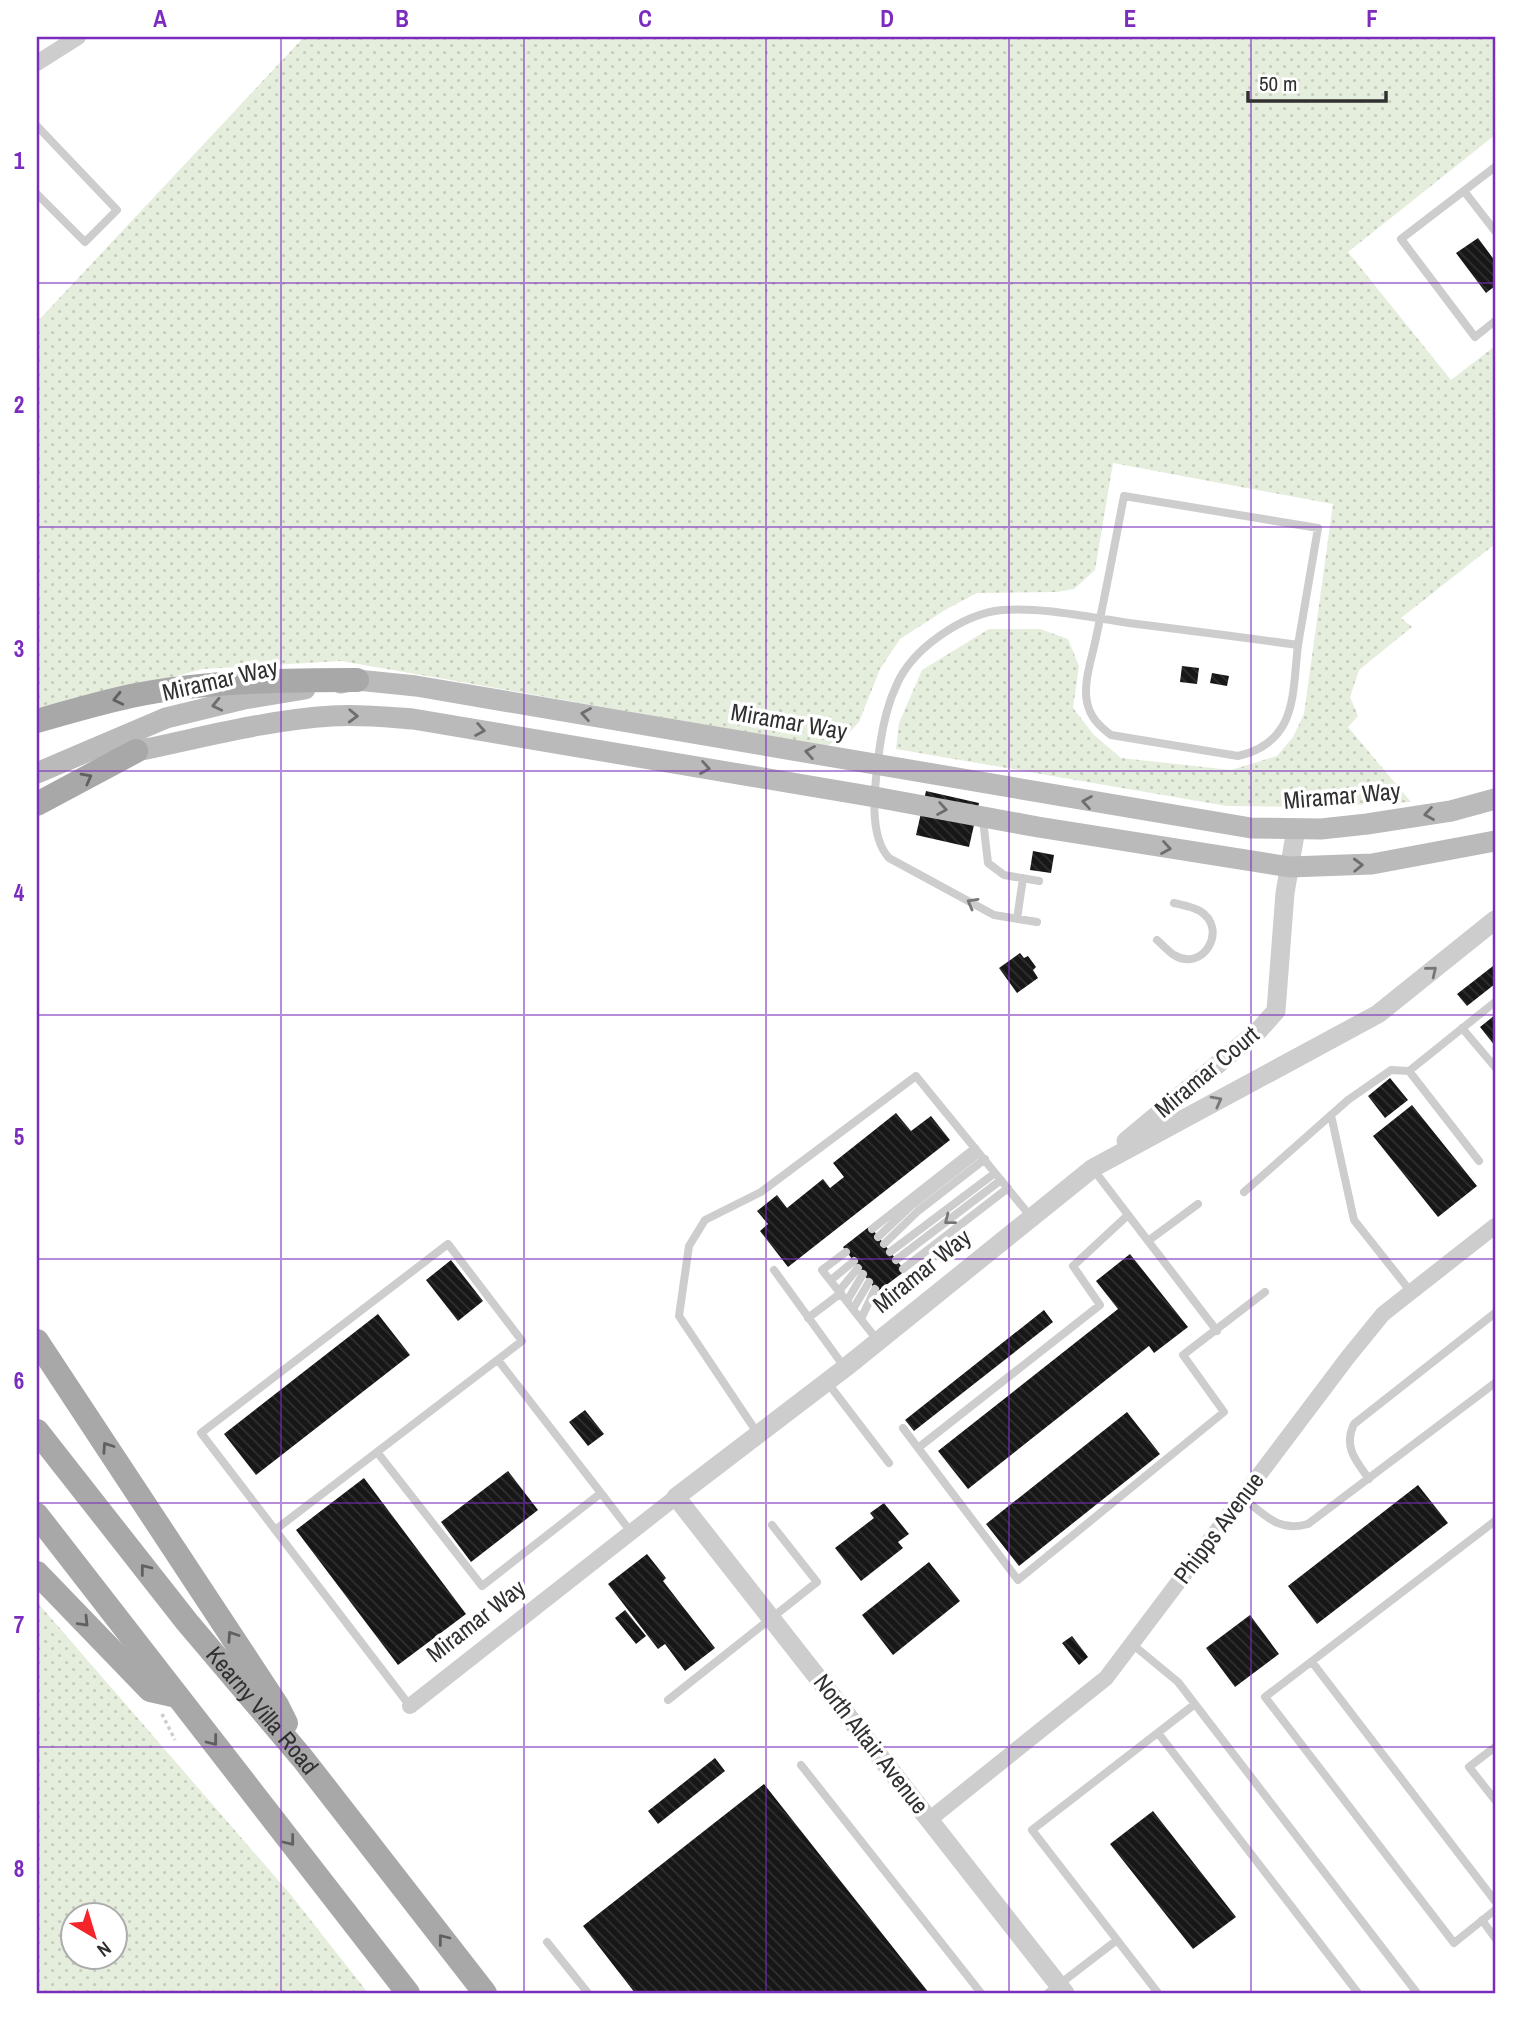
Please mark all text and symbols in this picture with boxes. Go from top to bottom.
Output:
text: A [153,3,167,34]
text: B [395,3,409,34]
text: C [638,3,652,34]
text: D [880,3,894,34]
text: E [1124,3,1136,34]
text: F [1366,3,1378,34]
scale bar [1248,60,1387,104]
text: 50 m [1259,69,1297,98]
text: 1 [14,145,25,176]
text: 2 [14,389,24,420]
text: 3 [14,633,24,664]
street label: Miramar Way [159,650,281,708]
one-way arrow [113,691,125,705]
street label: Miramar Way [729,695,850,747]
one-way arrow [212,697,224,711]
one-way arrow [349,708,359,724]
one-way arrow [580,708,592,723]
one-way arrow [474,722,486,737]
one-way arrow [804,745,816,760]
one-way arrow [699,760,710,775]
one-way arrow [79,772,92,786]
street label: Miramar Way [1282,774,1402,816]
one-way arrow [1081,795,1093,810]
one-way arrow [936,801,948,816]
one-way arrow [1423,807,1435,822]
one-way arrow [1160,840,1172,855]
one-way arrow [1353,857,1364,872]
text: 4 [14,877,25,908]
one-way arrow [967,898,979,911]
one-way arrow [1423,967,1436,979]
street label: Miramar Court [1147,1018,1266,1124]
one-way arrow [1210,1096,1223,1109]
text: 5 [14,1121,24,1152]
one-way arrow [944,1211,956,1224]
street label: Miramar Way [866,1221,977,1320]
text: 6 [14,1365,24,1396]
one-way arrow [102,1441,115,1454]
street label: Phipps Avenue [1166,1465,1271,1590]
one-way arrow [141,1564,153,1577]
street label: Miramar Way [419,1571,532,1669]
text: 7 [14,1609,24,1640]
one-way arrow [76,1614,89,1627]
one-way arrow [228,1631,241,1644]
street label: Kearny Villa Road [199,1639,326,1781]
street label: North Altair Avenue [807,1667,936,1820]
one-way arrow [204,1734,217,1746]
one-way arrow [282,1833,295,1845]
text: 8 [14,1853,24,1884]
north arrow [60,1900,130,1970]
one-way arrow [439,1935,452,1947]
text: N [92,1936,117,1963]

